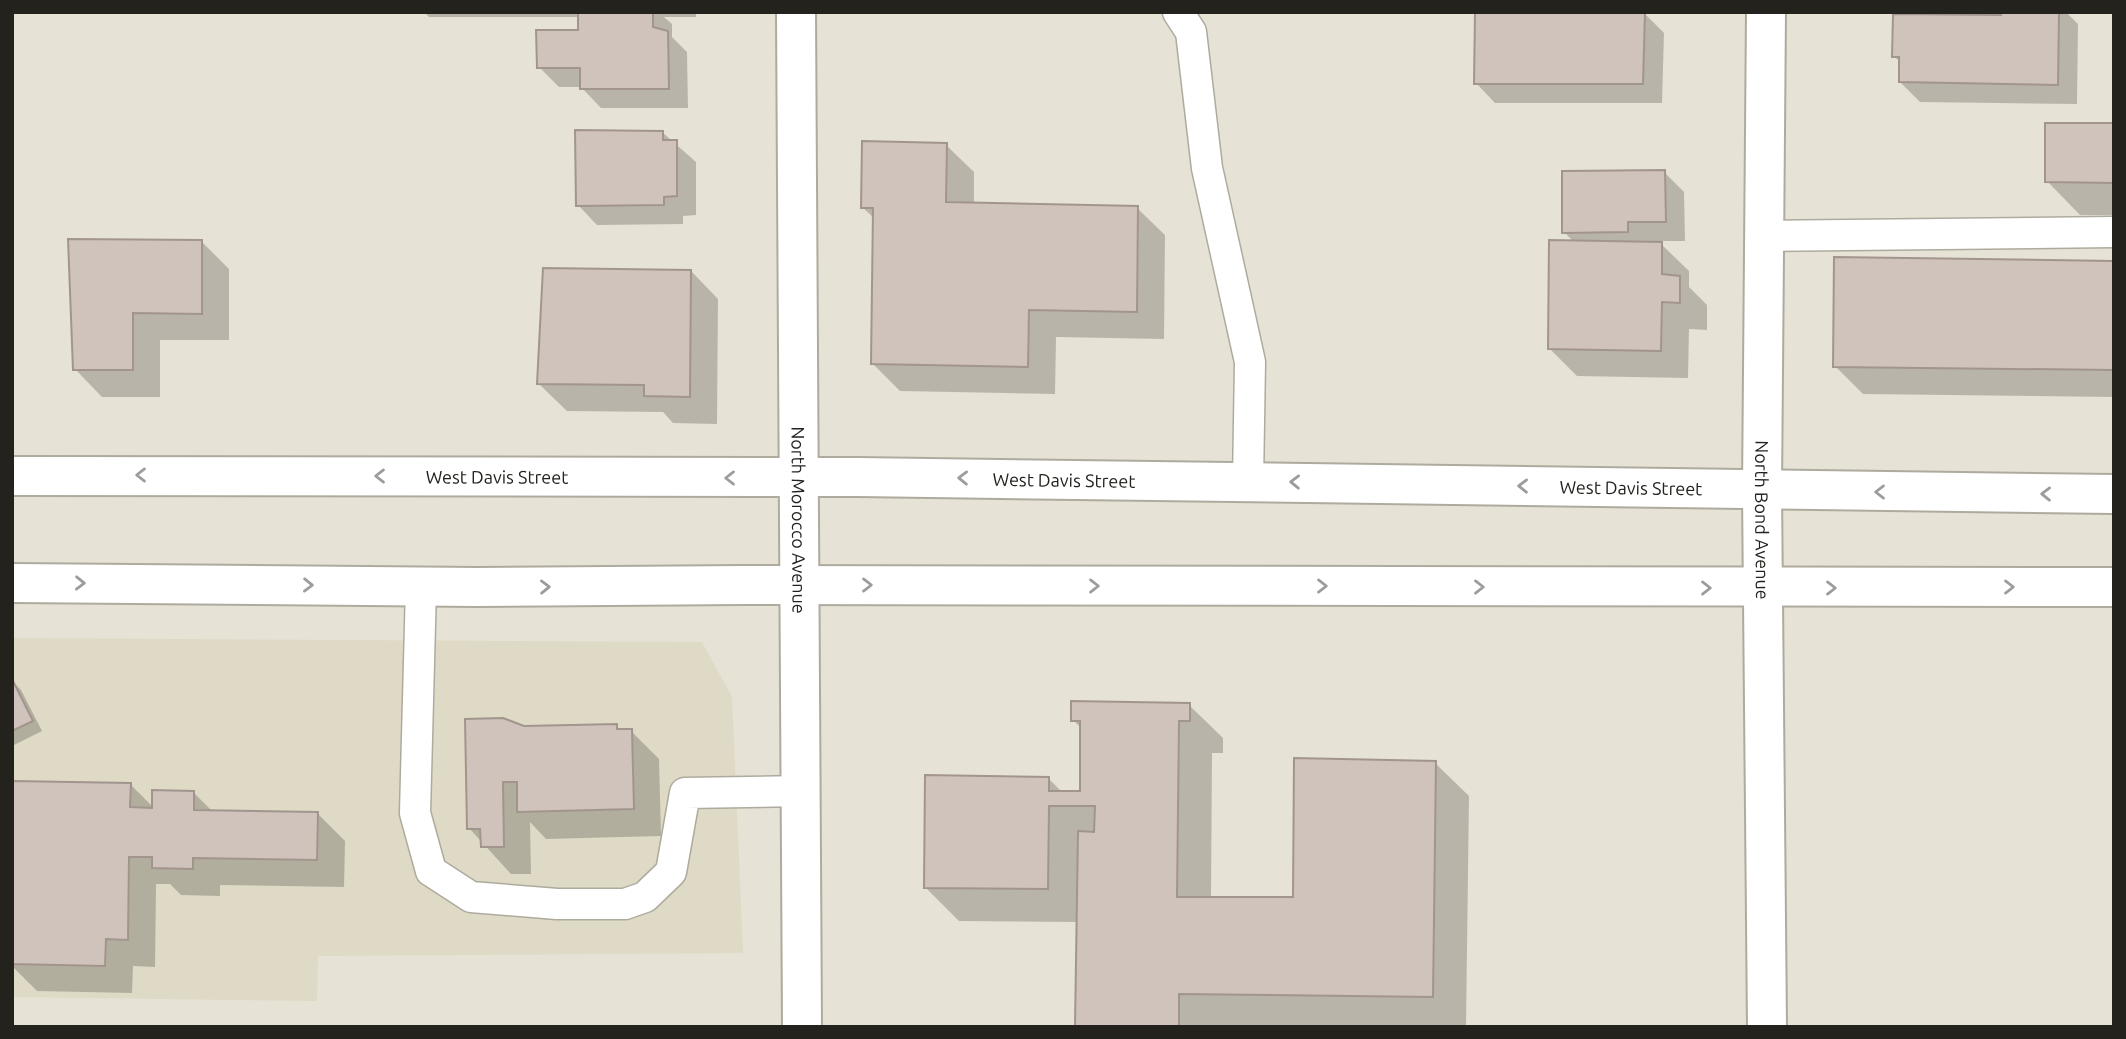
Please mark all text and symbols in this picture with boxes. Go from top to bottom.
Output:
street label: North Morocco Avenue [788,426,810,614]
street label: North Bond Avenue [1752,440,1773,600]
street label: West Davis Street [426,466,568,487]
one-way arrow [136,467,146,483]
one-way arrow [374,468,384,484]
street label: West Davis Street [993,469,1135,491]
one-way arrow [724,470,734,486]
one-way arrow [958,470,968,486]
one-way arrow [1290,474,1301,489]
street label: West Davis Street [1559,476,1702,498]
one-way arrow [1517,479,1528,494]
one-way arrow [1874,484,1885,500]
one-way arrow [2040,486,2050,502]
one-way arrow [76,575,86,591]
one-way arrow [862,577,873,593]
one-way arrow [303,578,314,593]
one-way arrow [1090,578,1100,594]
one-way arrow [1317,578,1328,594]
one-way arrow [540,579,551,595]
one-way arrow [1474,579,1484,595]
one-way arrow [2004,579,2015,595]
one-way arrow [1701,580,1712,596]
one-way arrow [1827,580,1837,596]

